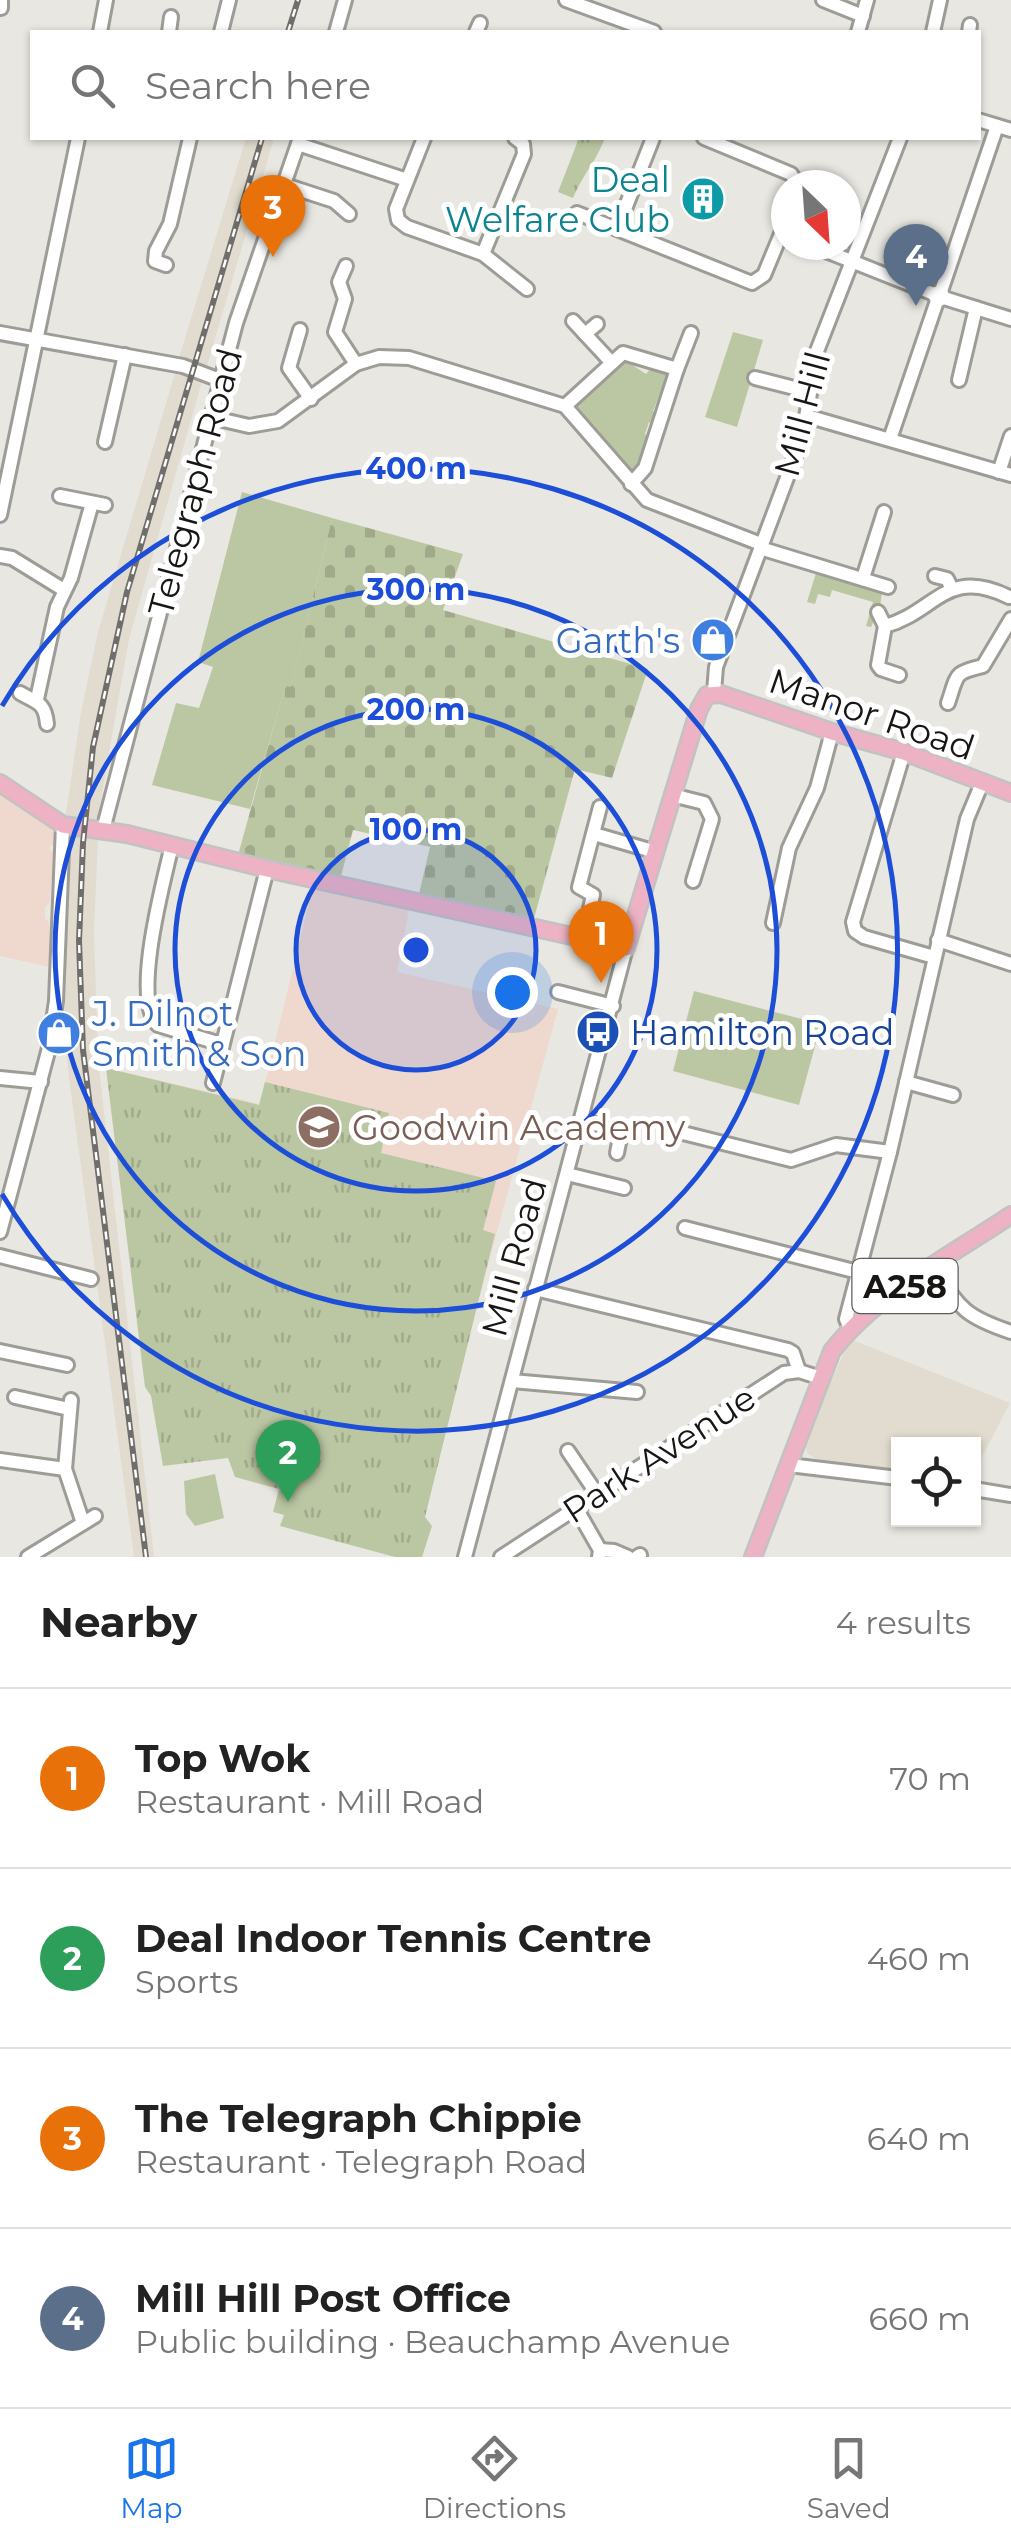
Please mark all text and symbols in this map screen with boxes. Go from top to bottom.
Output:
search box [30,30,981,140]
icon: search [65,58,120,113]
text: Search here [145,62,371,109]
place label: Deal Welfare Club [445,158,670,241]
north arrow [771,170,861,260]
pin: 3 [240,174,306,257]
building icon: Deal Welfare Club [680,176,726,222]
pin: 4 [884,224,948,306]
street label: Telegraph Road [139,344,251,620]
street label: Mill Hill [765,347,839,481]
text: 400 m [365,450,467,487]
text: 300 m [366,571,465,608]
shop icon: Garth's [690,617,736,663]
place label: Garth's [556,619,680,662]
street label: Manor Road [764,659,980,769]
text: 200 m [367,691,465,728]
text: 100 m [370,811,462,848]
pin: 1 [568,900,634,983]
centre of rings [398,932,434,968]
your location [487,967,538,1018]
place label: J. Dilnot Smith & Son [91,992,307,1075]
bus stop icon: Hamilton Road [575,1009,621,1055]
shop icon: J. Dilnot Smith & Son [36,1010,82,1056]
place label: Hamilton Road [630,1011,895,1054]
school or university icon: Goodwin Academy [296,1104,342,1150]
place label: Goodwin Academy [352,1106,685,1149]
street label: Mill Road [472,1173,556,1341]
road number: A258 [852,1259,958,1313]
street label: Park Avenue [555,1376,763,1532]
pin: 2 [256,1420,320,1502]
map controls [891,1437,981,1527]
button: locate [891,1437,981,1527]
text: Nearby [40,1596,197,1648]
text: 4 results [836,1603,971,1642]
text: Top Wok [135,1735,310,1782]
text: 1 [66,1759,79,1798]
text: 70 m [889,1759,971,1798]
text: Restaurant · Mill Road [135,1782,484,1821]
text: Deal Indoor Tennis Centre [135,1915,651,1962]
text: 2 [63,1939,82,1978]
text: 460 m [867,1939,971,1978]
text: Sports [135,1962,238,2001]
text: The Telegraph Chippie [135,2095,582,2142]
text: 3 [63,2119,82,2158]
text: 640 m [867,2119,971,2158]
text: Restaurant · Telegraph Road [135,2142,587,2181]
text: Mill Hill Post Office [135,2275,511,2322]
text: 4 [61,2299,84,2338]
text: 660 m [869,2299,971,2338]
text: Public building · Beauchamp Avenue [135,2322,730,2361]
tab: Map [120,2431,182,2525]
tab: Directions [423,2431,566,2525]
tab: Saved [807,2431,891,2525]

